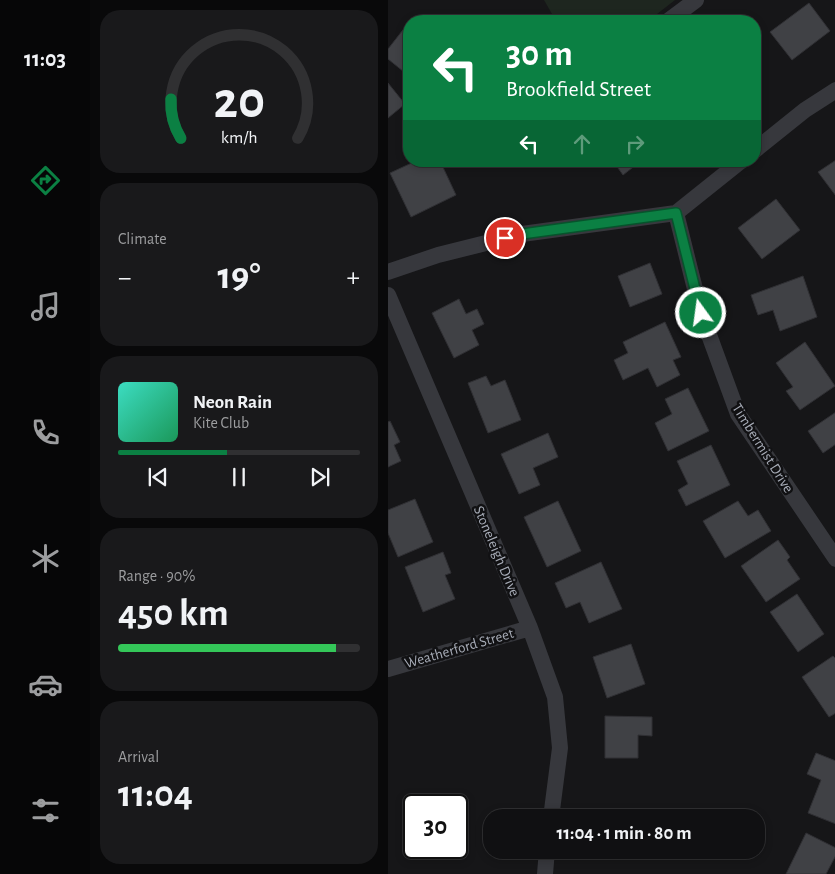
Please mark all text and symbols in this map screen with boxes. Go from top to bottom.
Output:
icon: left [423,35,488,100]
text: 30 m [506,37,573,72]
text: 11:03 [24,48,66,70]
text: 20 [213,75,265,127]
text: Brookfield Street [506,78,651,100]
text: km/h [221,129,257,147]
icon: left [515,130,543,158]
icon: ahead [568,130,596,158]
icon: right [621,130,649,158]
icon: directions [28,163,63,198]
pin [484,217,526,259]
icon: arrive [491,224,519,252]
text: Climate [118,231,167,247]
text: 19° [217,258,261,296]
text: − [118,264,131,292]
text: + [347,264,360,292]
position arrow [674,286,726,338]
icon: music [28,289,63,324]
text: Neon Rain [193,393,272,412]
street label: Timbermist Drive [729,401,796,496]
icon: phone [28,415,63,450]
text: Kite Club [193,415,249,431]
icon: previous [144,463,172,491]
icon: pause [225,463,253,491]
icon: next [306,463,334,491]
street label: Stoneleigh Drive [471,504,522,599]
icon: climate [28,541,63,576]
text: Range · 90% [118,568,195,584]
text: 450 km [118,595,229,633]
street label: Weatherford Street [403,626,516,671]
icon: car [28,667,63,702]
text: Arrival [118,749,159,765]
text: 11:04 [118,776,193,814]
icon: filters [28,793,63,828]
speed limit sign: 30 [403,794,468,859]
text: 11:04 · 1 min · 80 m [556,824,692,843]

